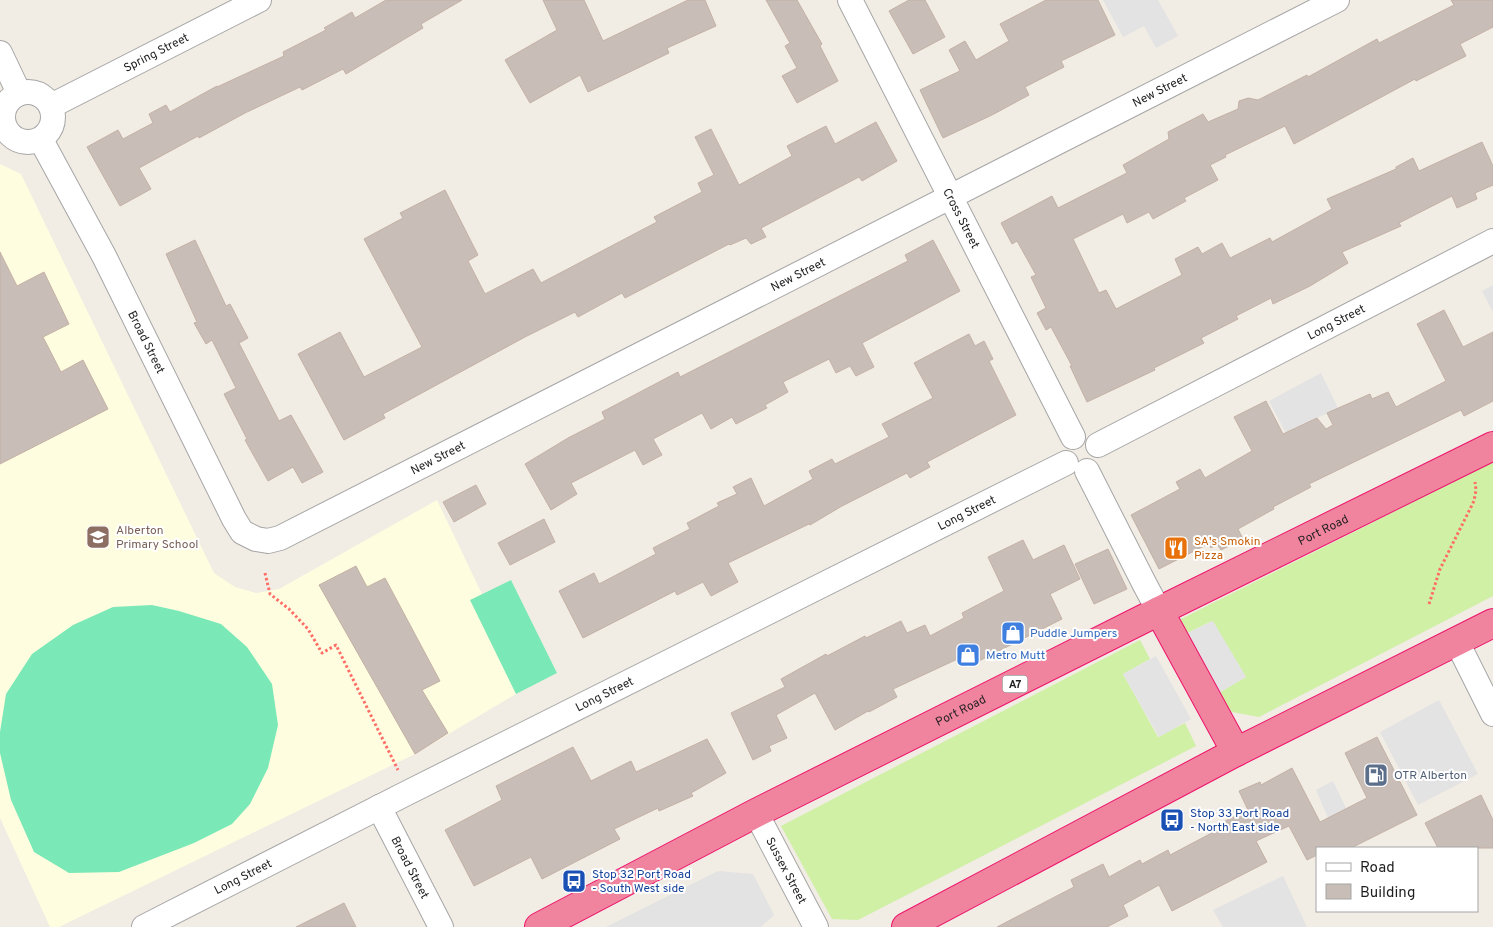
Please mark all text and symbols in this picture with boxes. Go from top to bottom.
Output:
street label: Spring Street [121,30,192,77]
street label: New Street [1130,71,1190,112]
street label: Cross Street [938,186,983,252]
street label: New Street [768,255,828,296]
street label: Long Street [1305,301,1368,344]
street label: Broad Street [123,308,168,377]
street label: New Street [408,438,468,479]
street label: Long Street [935,492,999,535]
street label: Port Road [1296,512,1351,550]
place label: Alberton Primary School [116,523,199,553]
school or university icon: Alberton Primary School [85,524,111,550]
place label: SA's Smokin Pizza [1194,534,1260,564]
restaurant icon: SA's Smokin Pizza [1163,535,1189,561]
shop icon: Puddle Jumpers [1000,620,1026,646]
place label: Puddle Jumpers [1030,626,1117,642]
shop icon: Metro Mutt [955,642,981,668]
place label: Metro Mutt [986,648,1045,664]
street label: Long Street [573,674,637,716]
road number: A7 [1002,676,1028,692]
street label: Port Road [933,692,989,731]
fuel station icon: OTR Alberton [1363,762,1389,788]
place label: OTR Alberton [1394,768,1467,784]
place label: Stop 33 Port Road - North East side [1190,806,1289,836]
bus stop icon: Stop 33 Port Road - North East side [1159,807,1185,833]
street label: Broad Street [387,834,432,902]
street label: Sussex Street [761,835,810,907]
legend [1316,847,1478,912]
street label: Long Street [212,856,275,899]
text: Road [1360,859,1395,878]
place label: Stop 32 Port Road - South West side [592,867,691,897]
bus stop icon: Stop 32 Port Road - South West side [561,868,587,894]
text: Building [1360,884,1415,903]

